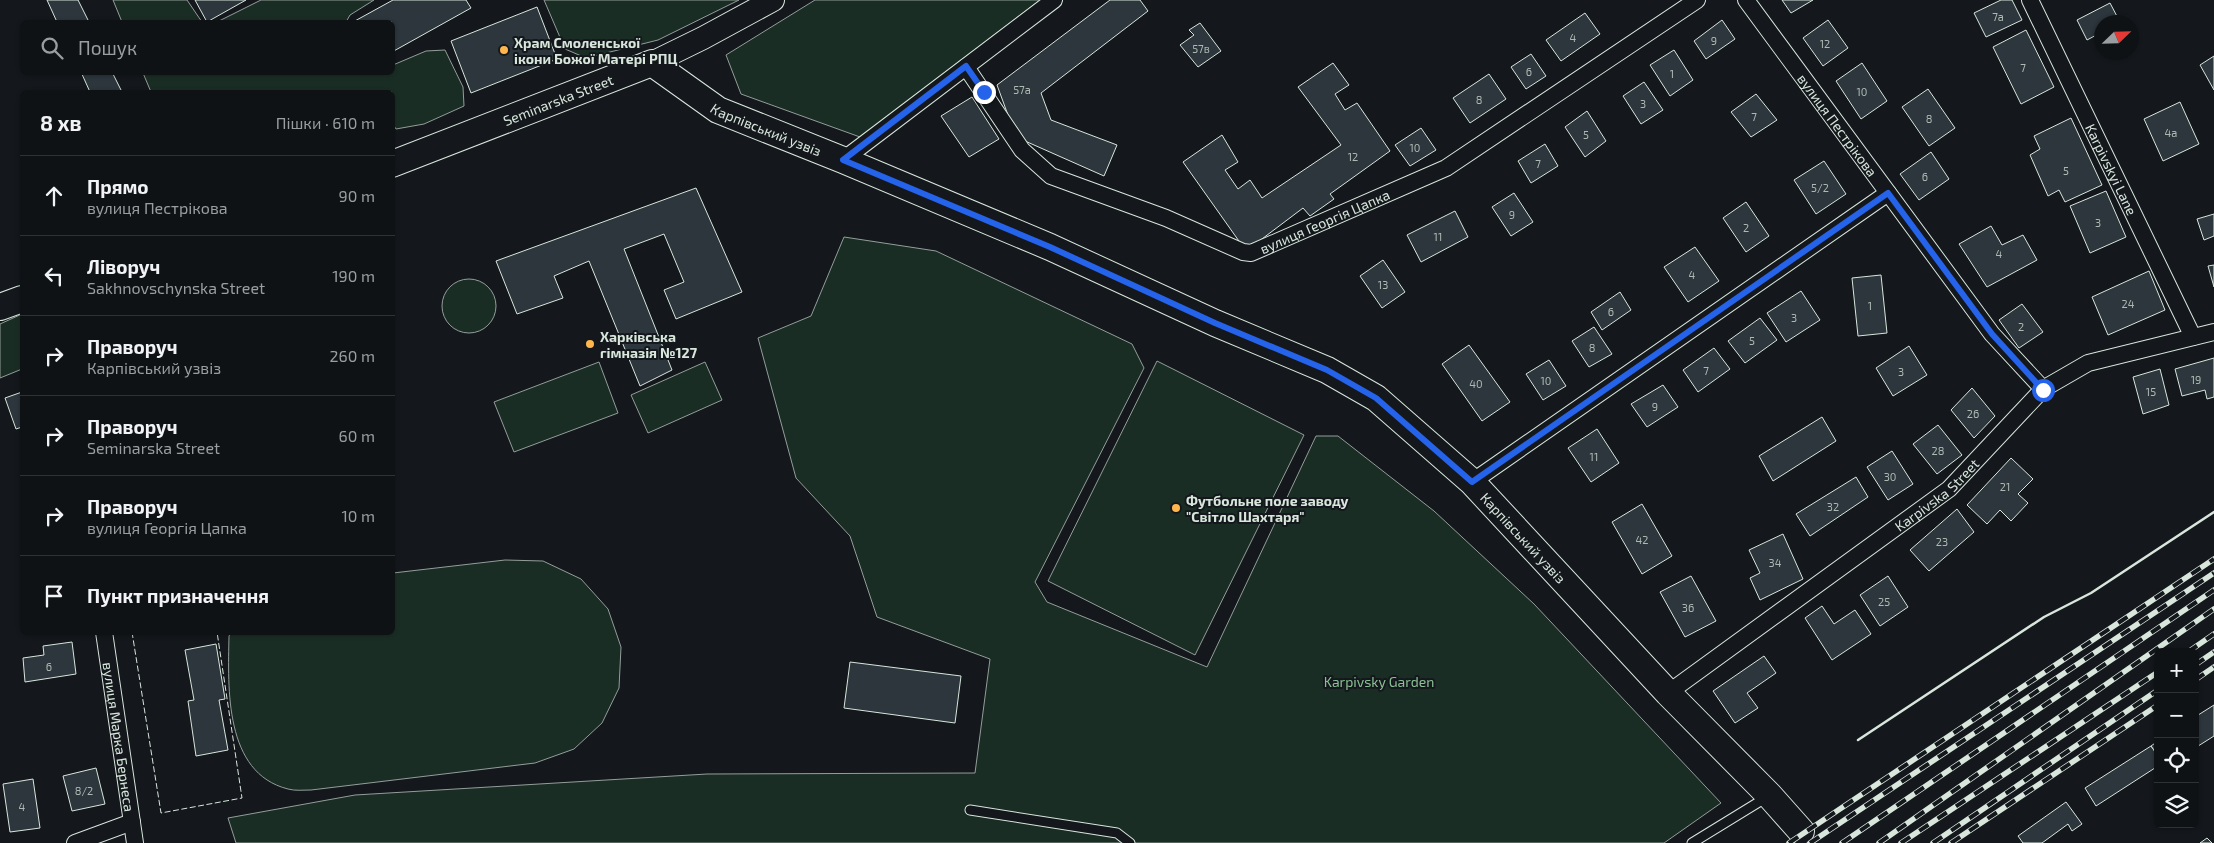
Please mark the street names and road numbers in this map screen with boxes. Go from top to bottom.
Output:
street label: вулиця Пестрікова [1795,70,1881,179]
street label: Seminarska Street [500,71,615,129]
street label: Карпівський узвіз [708,99,824,159]
street label: Karpivskyi Lane [2083,121,2141,218]
street label: вулиця Георгія Цапка [1257,185,1392,257]
street label: Karpivska Street [1891,455,1982,534]
street label: Карпівський узвіз [1477,489,1570,586]
street label: вулиця Марка Бернеса [100,661,139,813]

